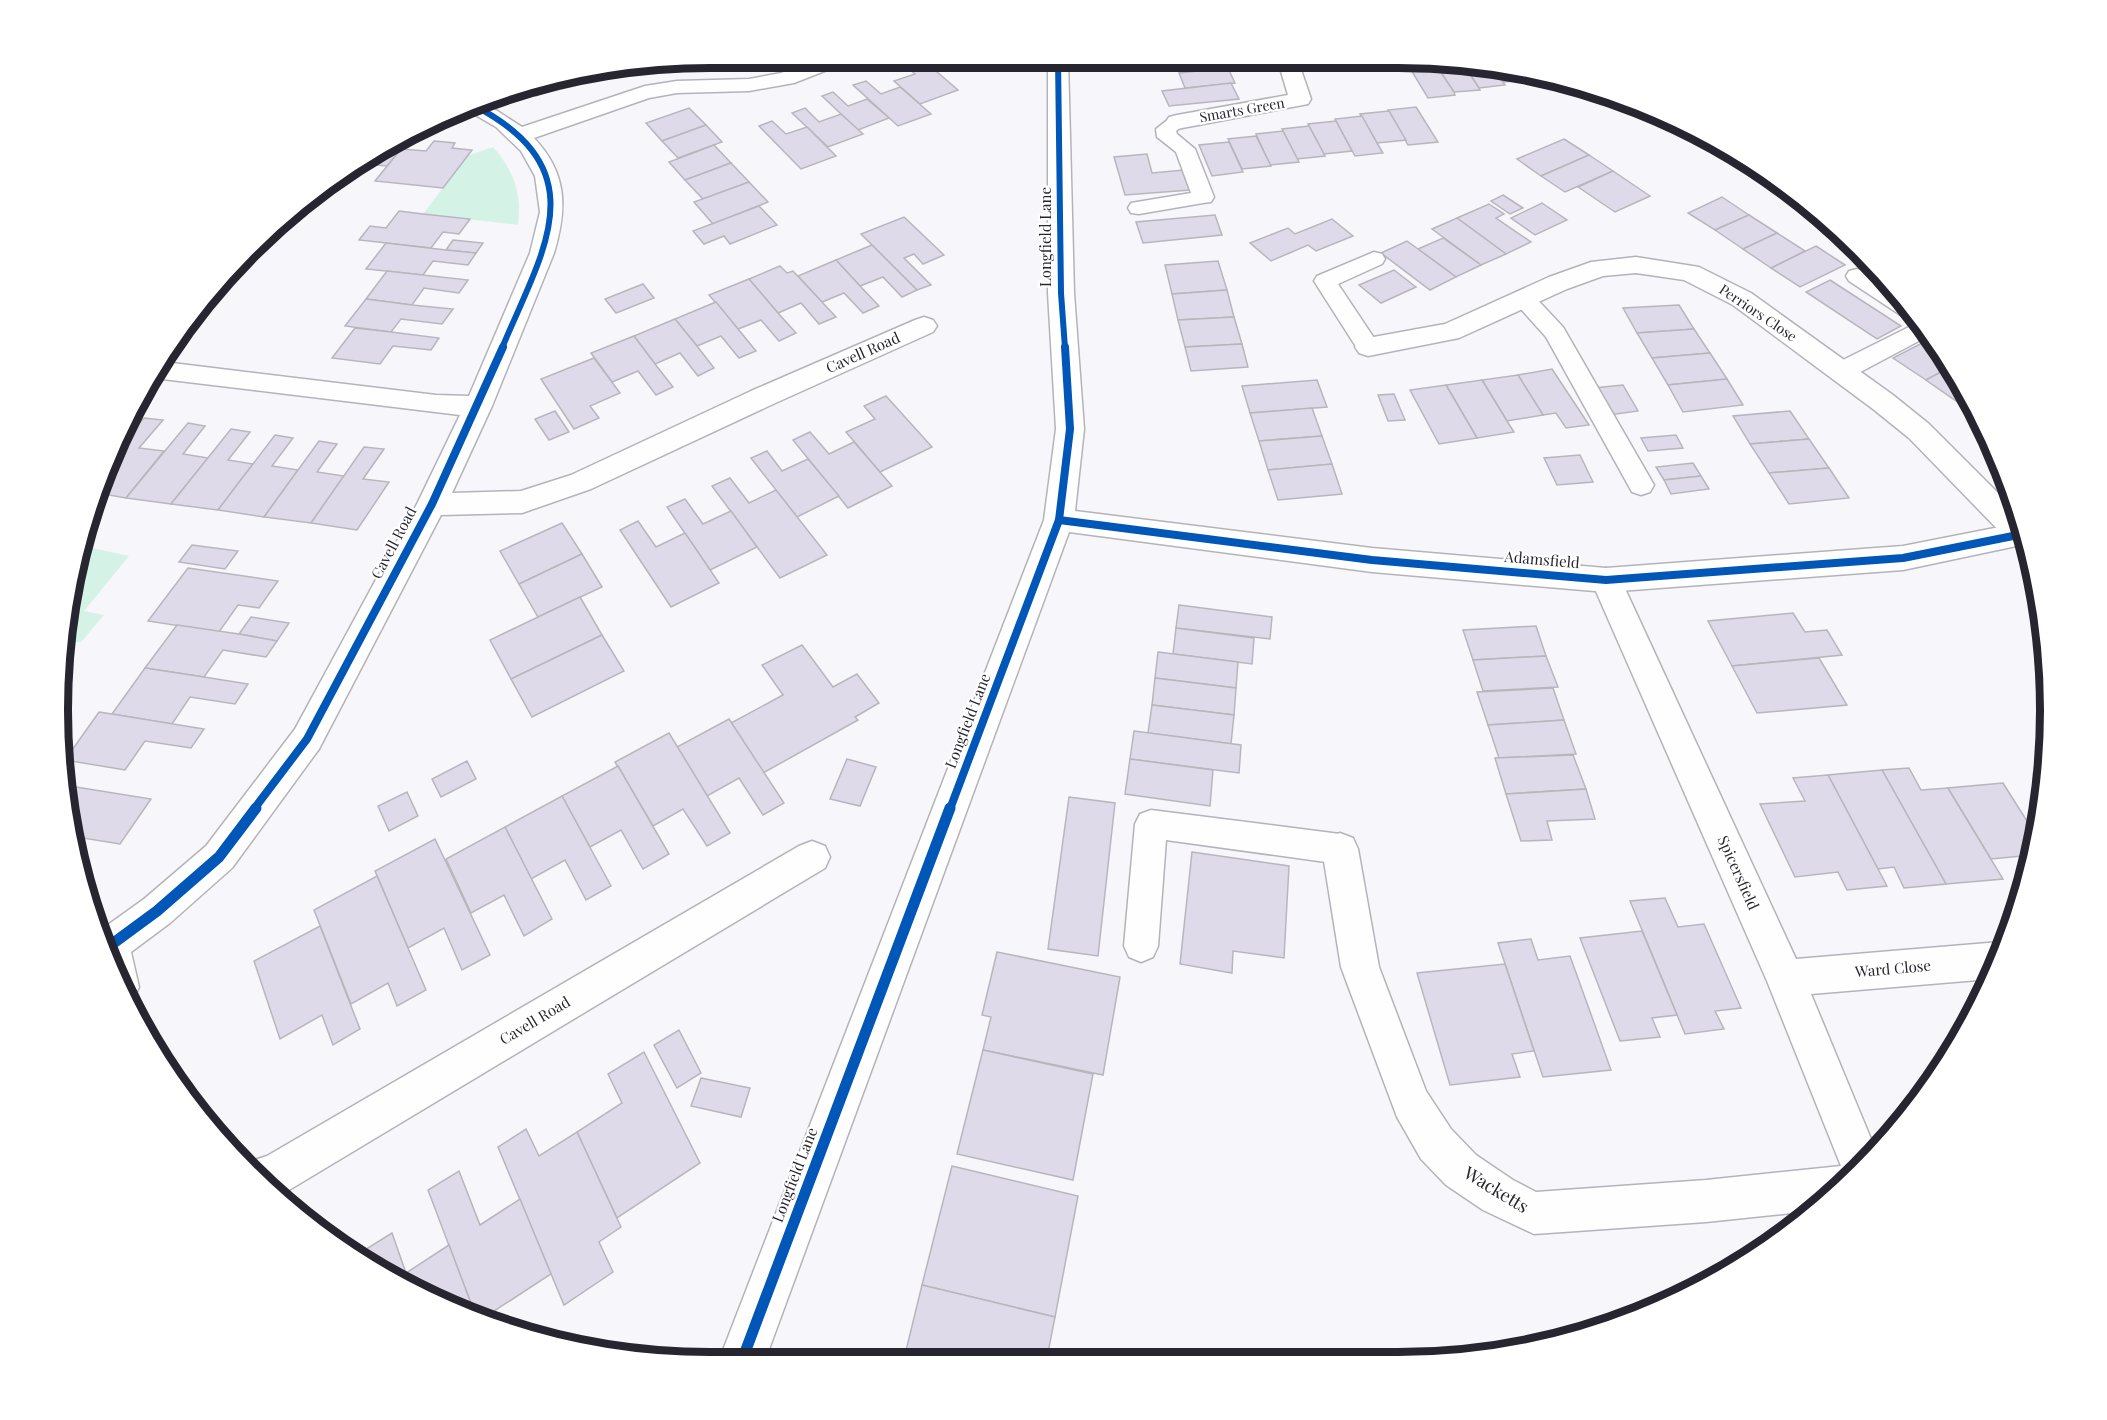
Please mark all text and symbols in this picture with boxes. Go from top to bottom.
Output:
street label: Smarts Green [1198,93,1287,126]
street label: Longfield Lane [1035,187,1055,287]
street label: Perriors Close [1716,280,1801,346]
street label: Cavell Road [822,327,903,377]
street label: Cavell Road [366,503,421,582]
street label: Adamsfield [1503,546,1581,572]
street label: Longfield Lane [940,670,994,771]
street label: Spicersfield [1714,832,1764,913]
street label: Ward Close [1853,955,1932,981]
street label: Cavell Road [495,991,574,1049]
street label: Longfield Lane [767,1124,821,1225]
street label: Wacketts [1459,1160,1533,1218]

